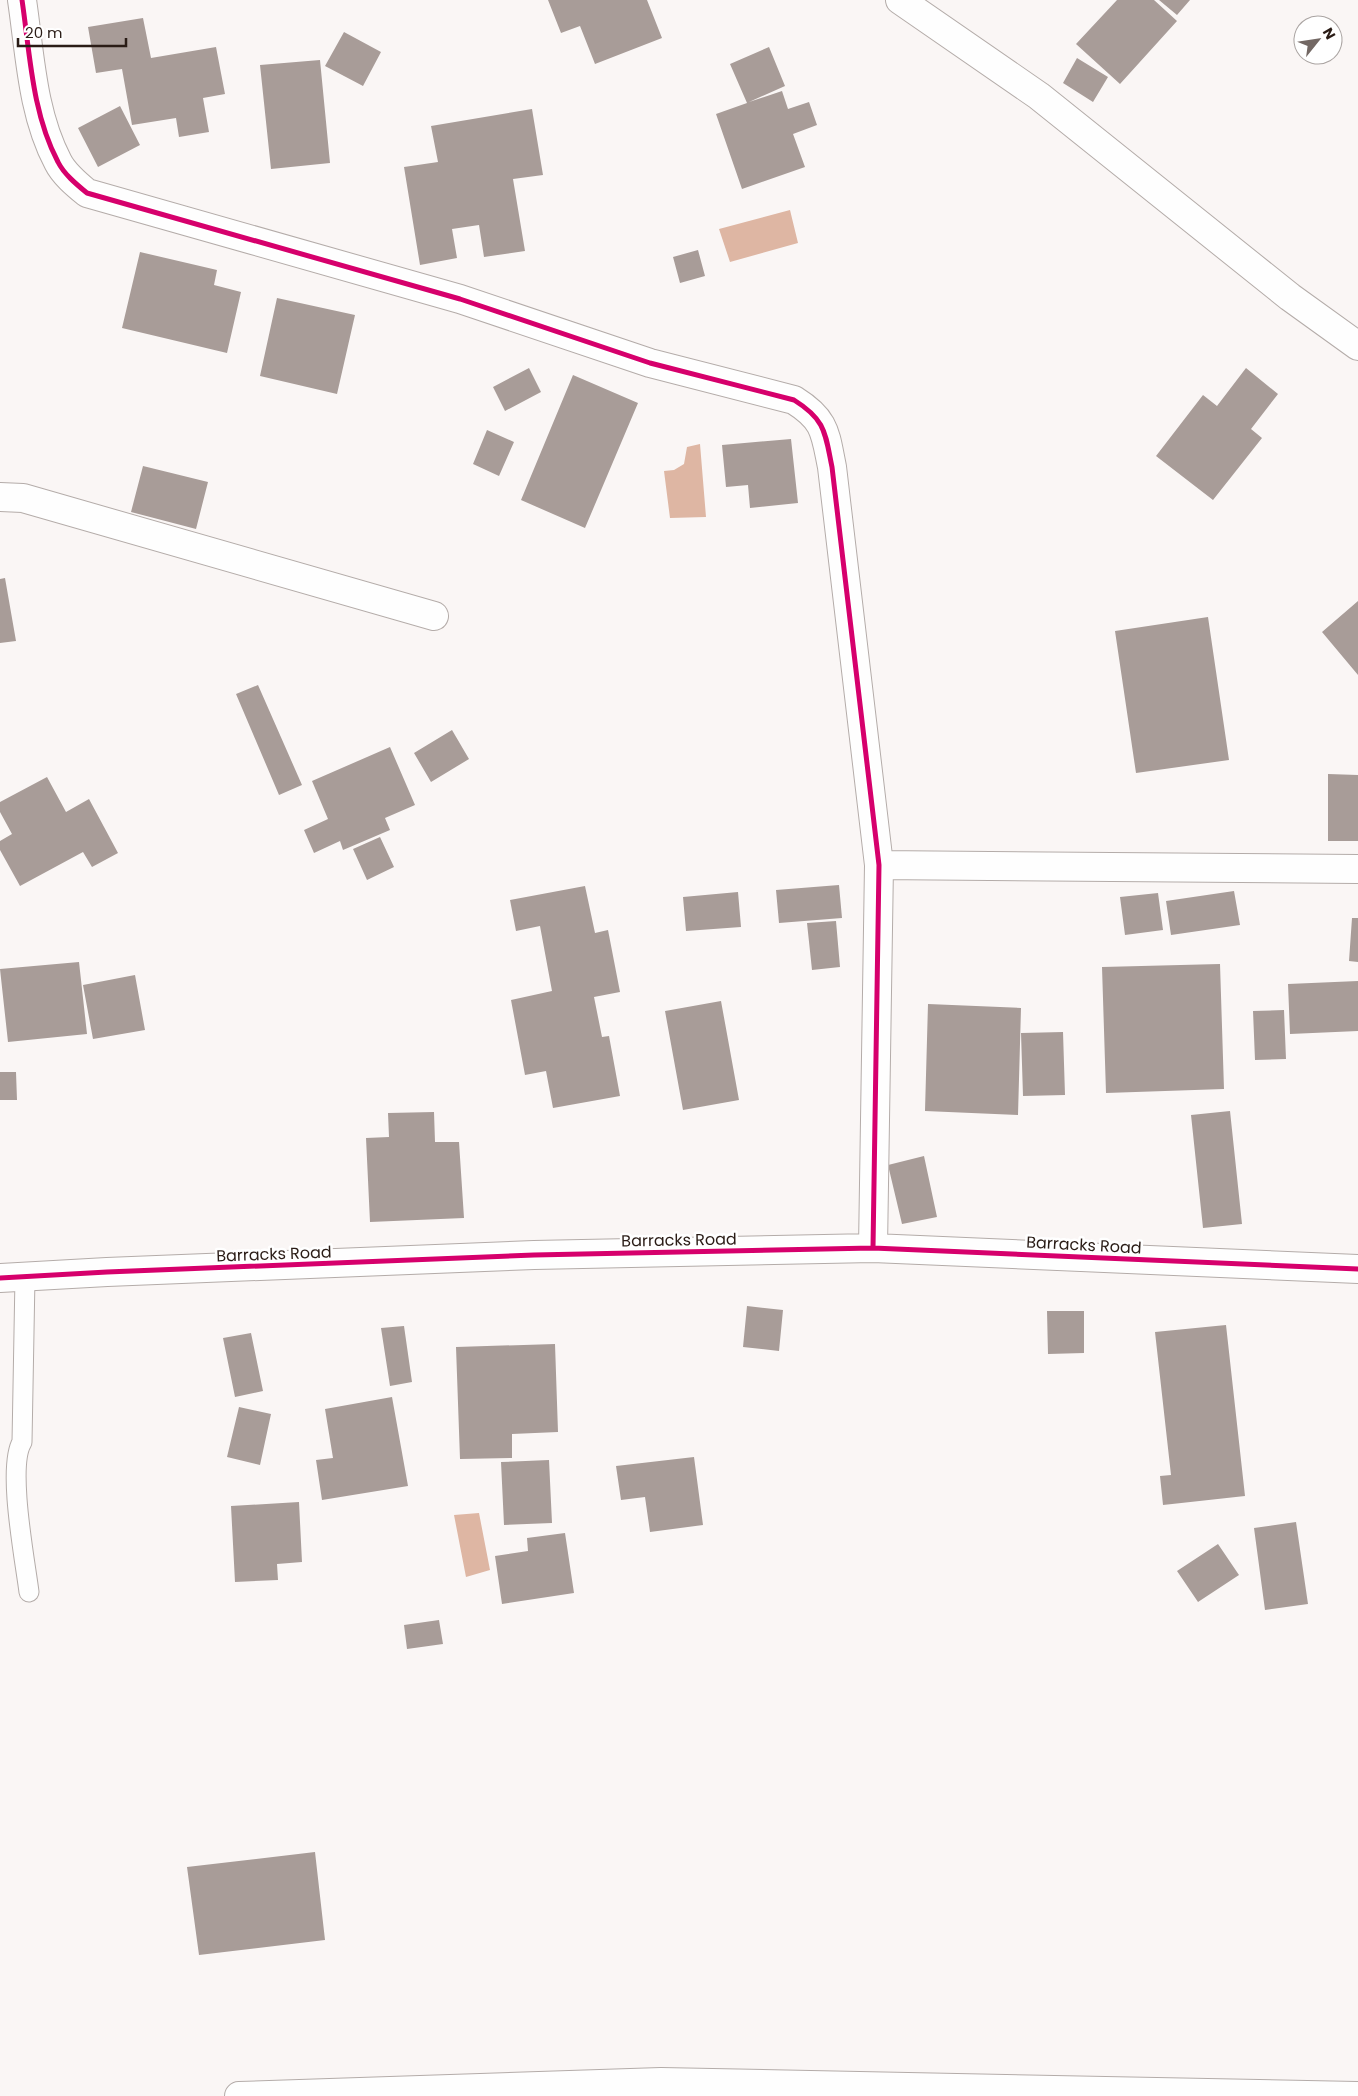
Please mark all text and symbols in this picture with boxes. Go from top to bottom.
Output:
scale bar [18,15,125,47]
north arrow [1293,15,1343,65]
text: 20 m [25,22,63,43]
text: N [1318,24,1341,43]
street label: Barracks Road [621,1227,737,1253]
street label: Barracks Road [1026,1230,1142,1260]
street label: Barracks Road [216,1240,332,1268]

